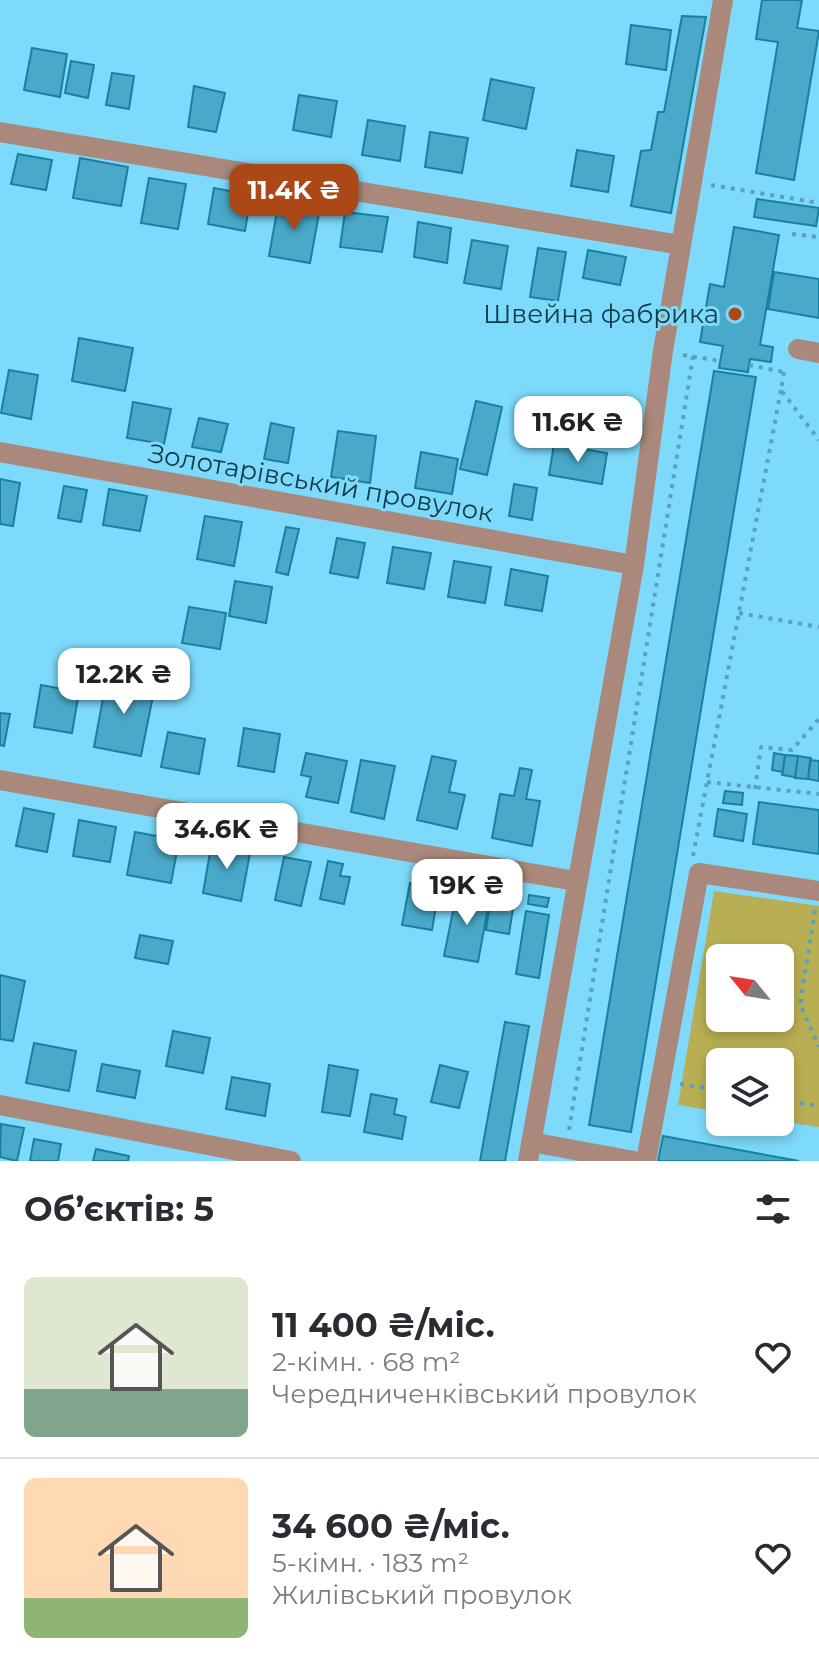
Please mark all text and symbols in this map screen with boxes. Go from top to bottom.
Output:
pin: 11.4K ₴ [220,164,368,232]
text: 11.4K ₴ [247,174,341,206]
place label: Швейна фабрика [483,298,719,330]
marker: Швейна фабрика [726,305,744,323]
pin: 11.6K ₴ [504,396,652,464]
text: 11.6K ₴ [532,406,624,438]
street label: Золотарівський провулок [146,437,496,529]
pin: 12.2K ₴ [50,648,198,716]
text: 12.2K ₴ [76,658,172,690]
pin: 34.6K ₴ [153,803,301,871]
text: 34.6K ₴ [175,813,279,845]
pin: 19K ₴ [411,859,523,927]
text: 19K ₴ [430,869,504,901]
north arrow [706,944,794,1032]
map controls [706,944,794,1136]
button: layers [706,1048,794,1136]
icon: filters [751,1187,795,1231]
text: Об’єктів: 5 [24,1188,214,1230]
text: 11 400 ₴/міс. [272,1304,495,1346]
icon: home [88,1309,184,1405]
icon: heart [751,1335,795,1379]
text: 2-кімн. · 68 m² [272,1346,460,1378]
text: Чередниченківський провулок [272,1378,697,1410]
text: 34 600 ₴/міс. [272,1505,510,1547]
icon: home [88,1510,184,1606]
icon: heart [751,1536,795,1580]
text: 5-кімн. · 183 m² [272,1547,469,1579]
text: Жилівський провулок [272,1579,572,1611]

